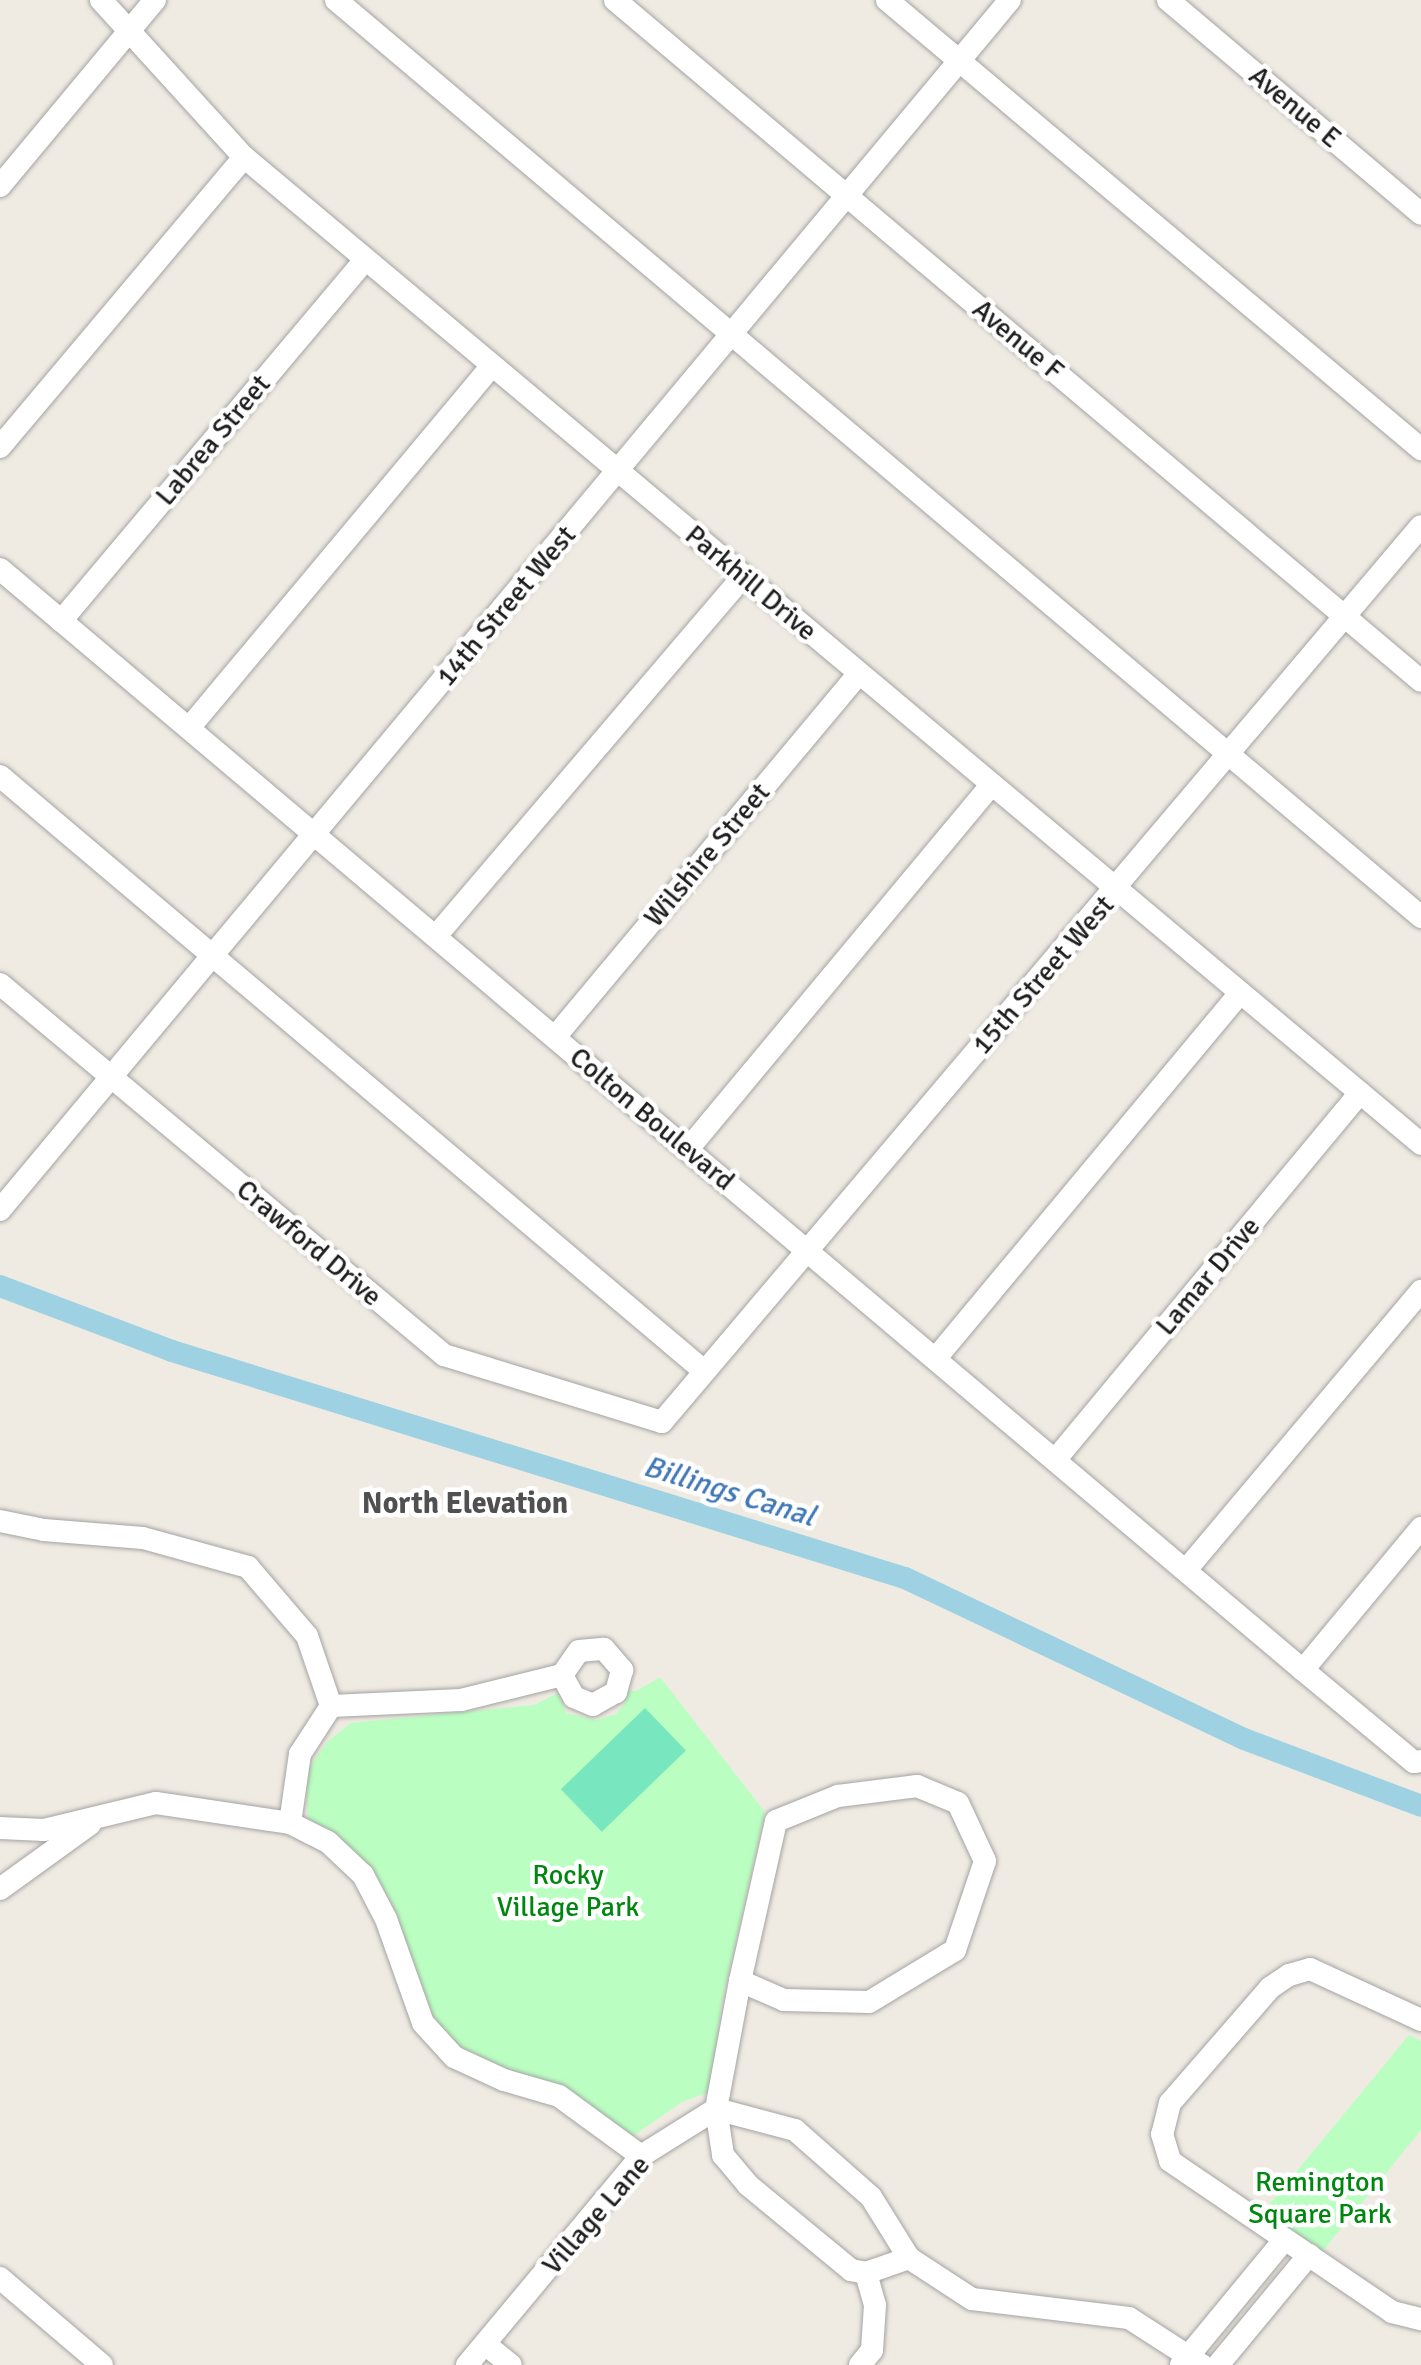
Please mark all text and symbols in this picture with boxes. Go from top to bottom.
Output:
street label: Avenue E [1242,59,1348,155]
street label: Avenue F [966,292,1070,388]
street label: Labrea Street [149,368,277,512]
street label: Parkhill Drive [678,518,824,648]
street label: 14th Street West [429,519,583,693]
street label: Wilshire Street [637,776,777,934]
street label: 15th Street West [965,889,1121,1061]
street label: Colton Boulevard [563,1040,741,1198]
street label: Crawford Drive [230,1173,388,1313]
street label: Lamar Drive [1149,1210,1267,1342]
water label: Billings Canal [639,1449,819,1535]
district label: North Elevation [362,1486,568,1522]
park label: Rocky Village Park [497,1858,639,1924]
street label: Village Lane [535,2149,657,2281]
park label: Remington Square Park [1248,2165,1392,2231]

